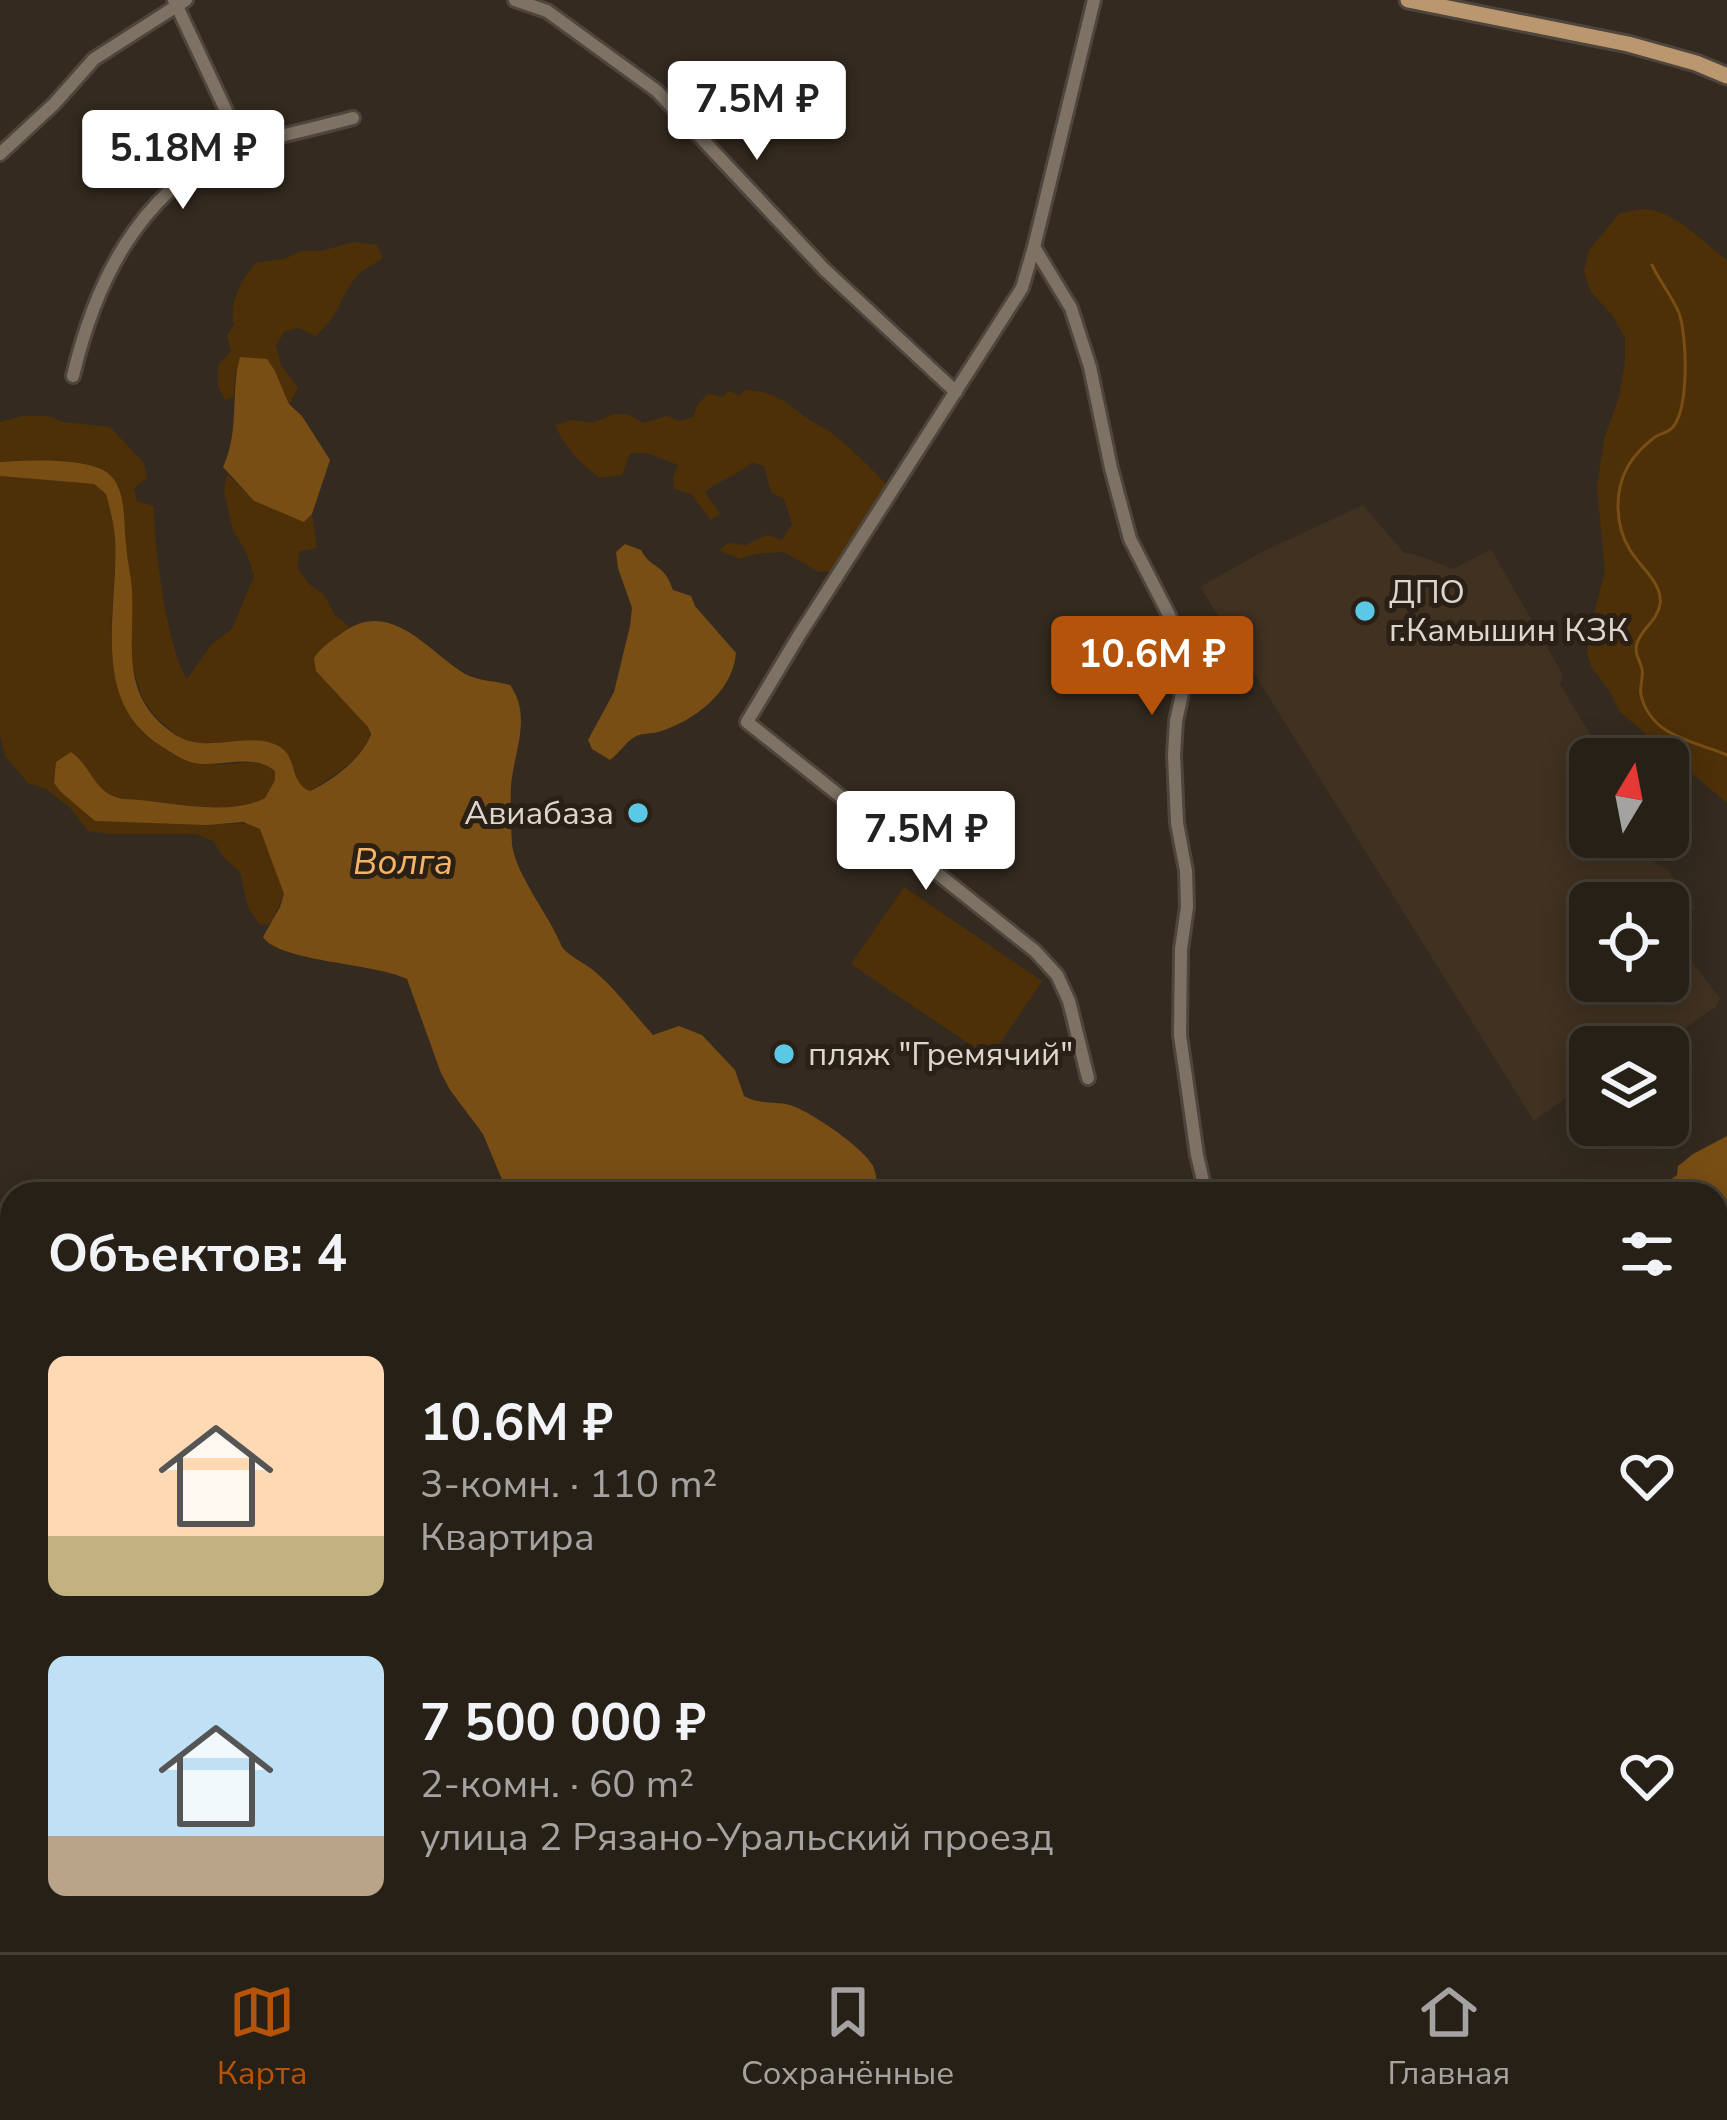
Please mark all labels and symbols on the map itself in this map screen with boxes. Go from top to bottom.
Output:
pin: 7.5M ₽ [659,61,855,163]
pin: 5.18M ₽ [72,110,294,212]
place label: ДПО г.Камышин КЗК [1389,570,1628,653]
marker: ДПО г.Камышин КЗК [1352,598,1378,624]
pin: 10.6M ₽ [1041,616,1263,718]
north arrow [1569,738,1689,858]
place label: Авиабаза [464,791,614,836]
pin: 7.5M ₽ [828,791,1024,893]
marker: Авиабаза [625,800,651,826]
water label: Волга [353,838,453,887]
place label: пляж "Гремячий" [808,1032,1073,1077]
marker: пляж "Гремячий" [771,1041,797,1067]

